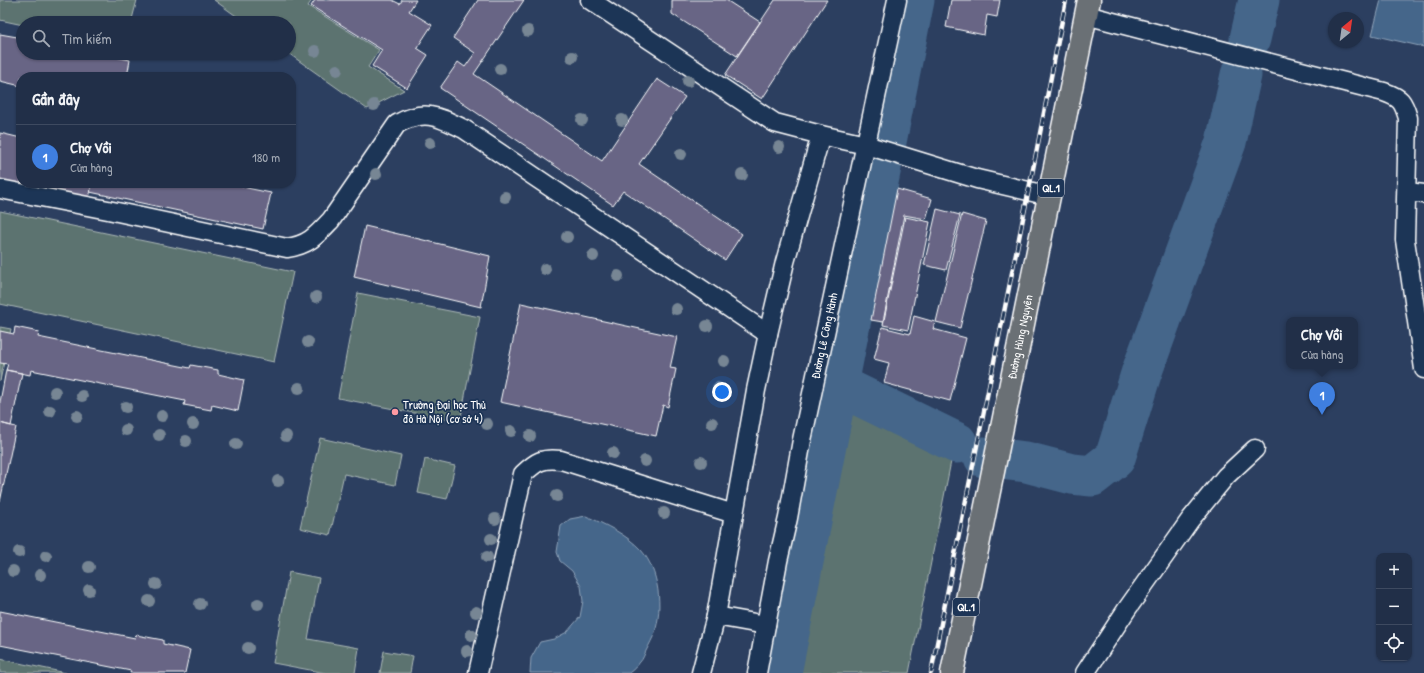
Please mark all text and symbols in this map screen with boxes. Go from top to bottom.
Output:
north arrow [1328,12,1364,48]
search box [16,16,296,60]
icon: search [30,27,52,49]
text: Tìm kiếm [62,28,112,49]
text: Gần đây [32,87,80,110]
text: Chợ Vồi [70,137,112,158]
text: 1 [43,148,47,166]
text: 180 m [252,148,280,166]
text: Cửa hàng [70,158,113,176]
road number: QL.1 [1038,179,1064,197]
street label: Đường Lê Công Hành [806,291,842,380]
street label: Đường Hùng Nguyên [1003,293,1037,380]
popup [1286,317,1358,369]
text: Chợ Vồi [1301,324,1343,345]
text: Cửa hàng [1301,345,1343,363]
your location [712,382,732,402]
pin: 1 [1309,382,1335,415]
place label: Trường Đại học Thủ đô Hà Nội (cơ sở 4) [403,396,486,427]
marker: Trường Đại học Thủ đô Hà Nội (cơ sở 4) [390,407,400,417]
map controls [1376,553,1412,661]
button: + [1376,553,1412,589]
button: − [1376,589,1412,625]
road number: QL.1 [953,598,979,616]
button: locate [1376,625,1412,661]

